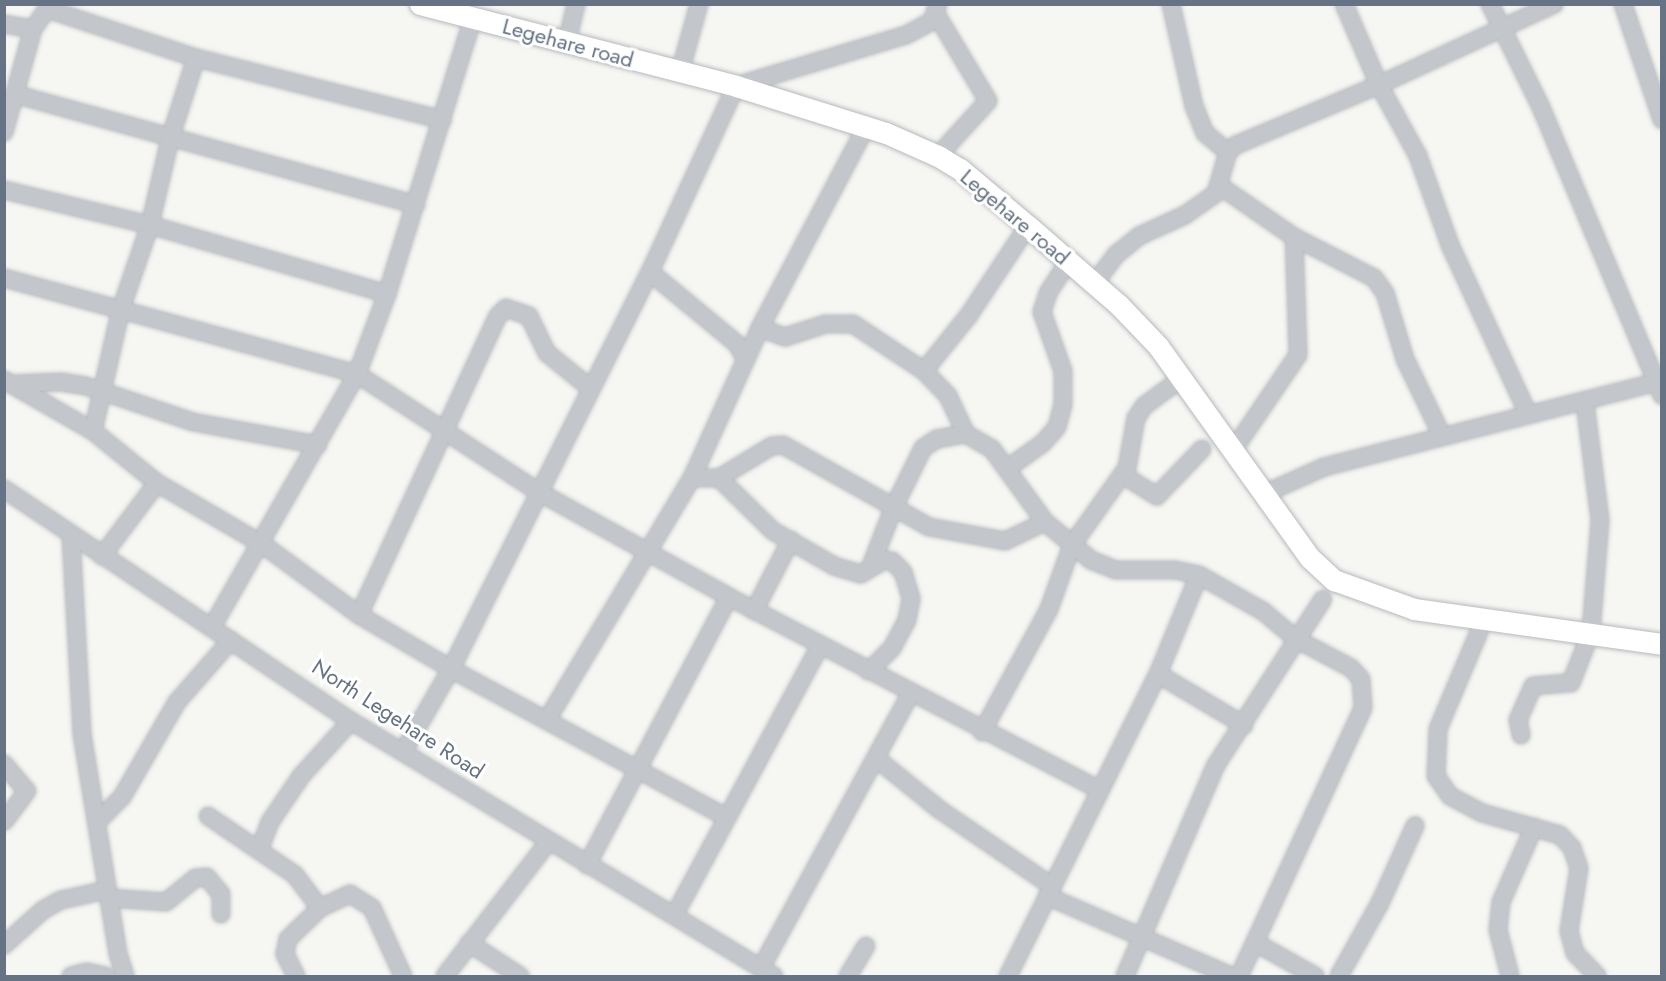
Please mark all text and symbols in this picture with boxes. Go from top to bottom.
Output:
street label: Legehare road [500,13,636,73]
street label: Legehare road [955,164,1075,270]
street label: North Legehare Road [307,654,489,784]

